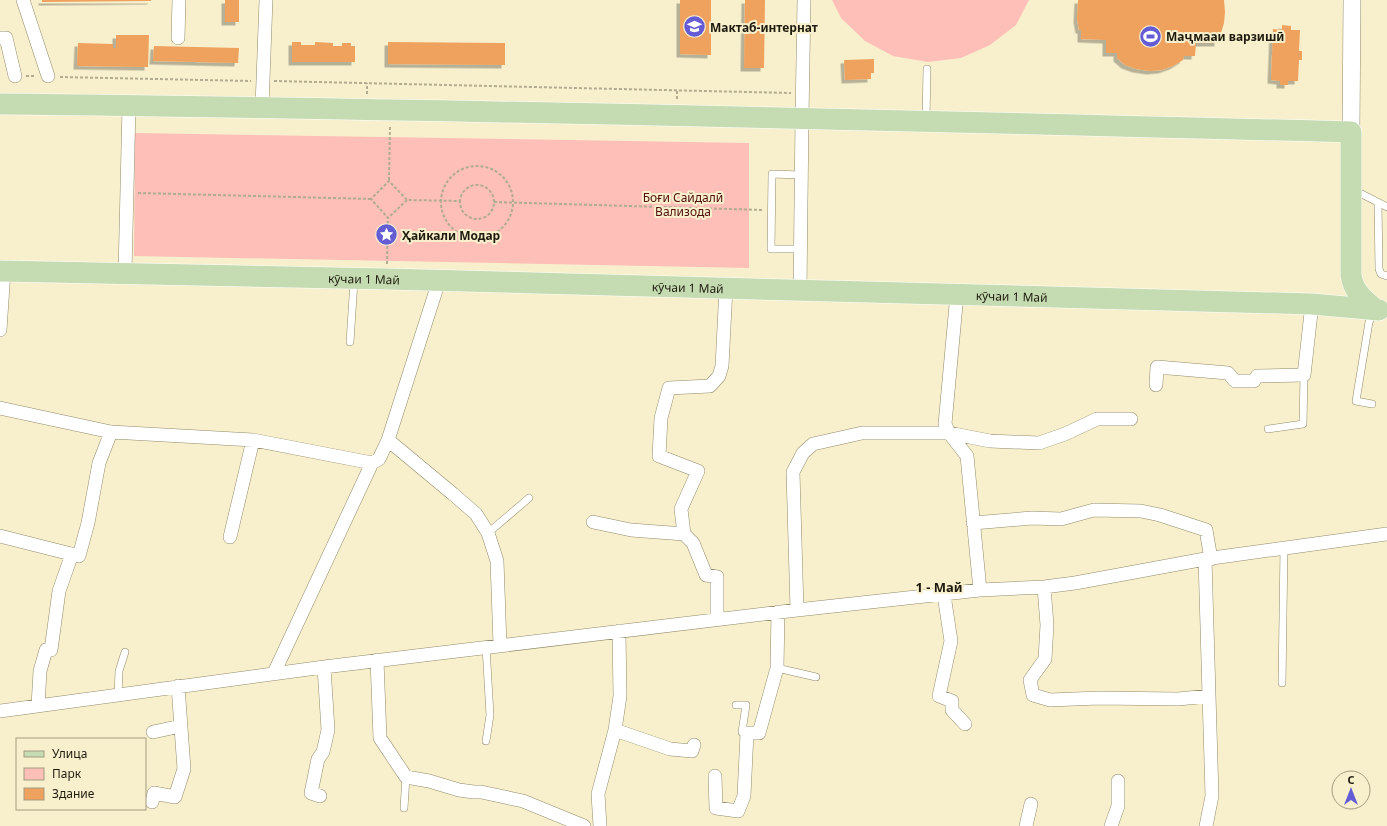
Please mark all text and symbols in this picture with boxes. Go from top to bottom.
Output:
school or university icon: Мактаб-интернат [682,14,708,40]
place label: Мактаб-интернат [710,19,818,36]
sports icon: Маҷмааи варзишӣ [1137,23,1163,49]
place label: Маҷмааи варзишӣ [1166,28,1284,45]
park label: Боғи Сайдалӣ Вализода [643,189,723,220]
place icon: Ҳайкали Модар [374,222,400,248]
place label: Ҳайкали Модар [402,227,501,244]
street label: кӯчаи 1 Май [328,269,400,288]
street label: кӯчаи 1 Май [652,278,724,297]
street label: кӯчаи 1 Май [976,286,1048,305]
district label: 1 - Май [915,578,963,596]
legend [16,738,146,810]
text: Улица [52,745,87,762]
text: Парк [52,765,82,782]
north arrow [1331,770,1371,810]
text: С [1347,772,1355,787]
text: Здание [52,785,95,802]

